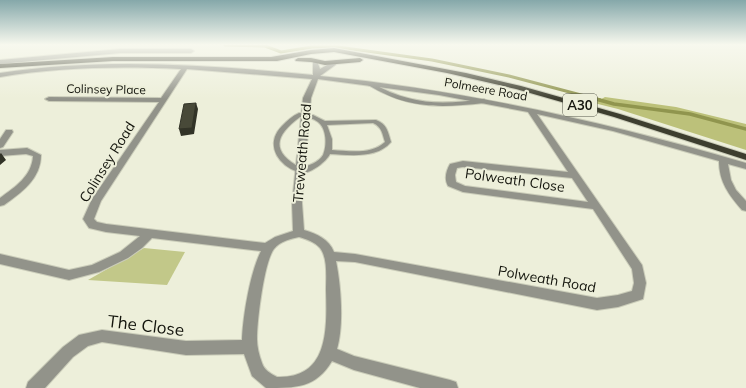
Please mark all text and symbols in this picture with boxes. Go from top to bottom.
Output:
street label: Polmeere Road [443,74,529,104]
street label: Colinsey Place [66,81,146,97]
road number: A30 [563,94,597,116]
street label: Treweath Road [289,103,315,203]
street label: Colinsey Road [75,118,139,206]
street label: Polweath Close [464,164,566,196]
street label: Polweath Road [497,262,597,296]
street label: The Close [107,310,185,340]

